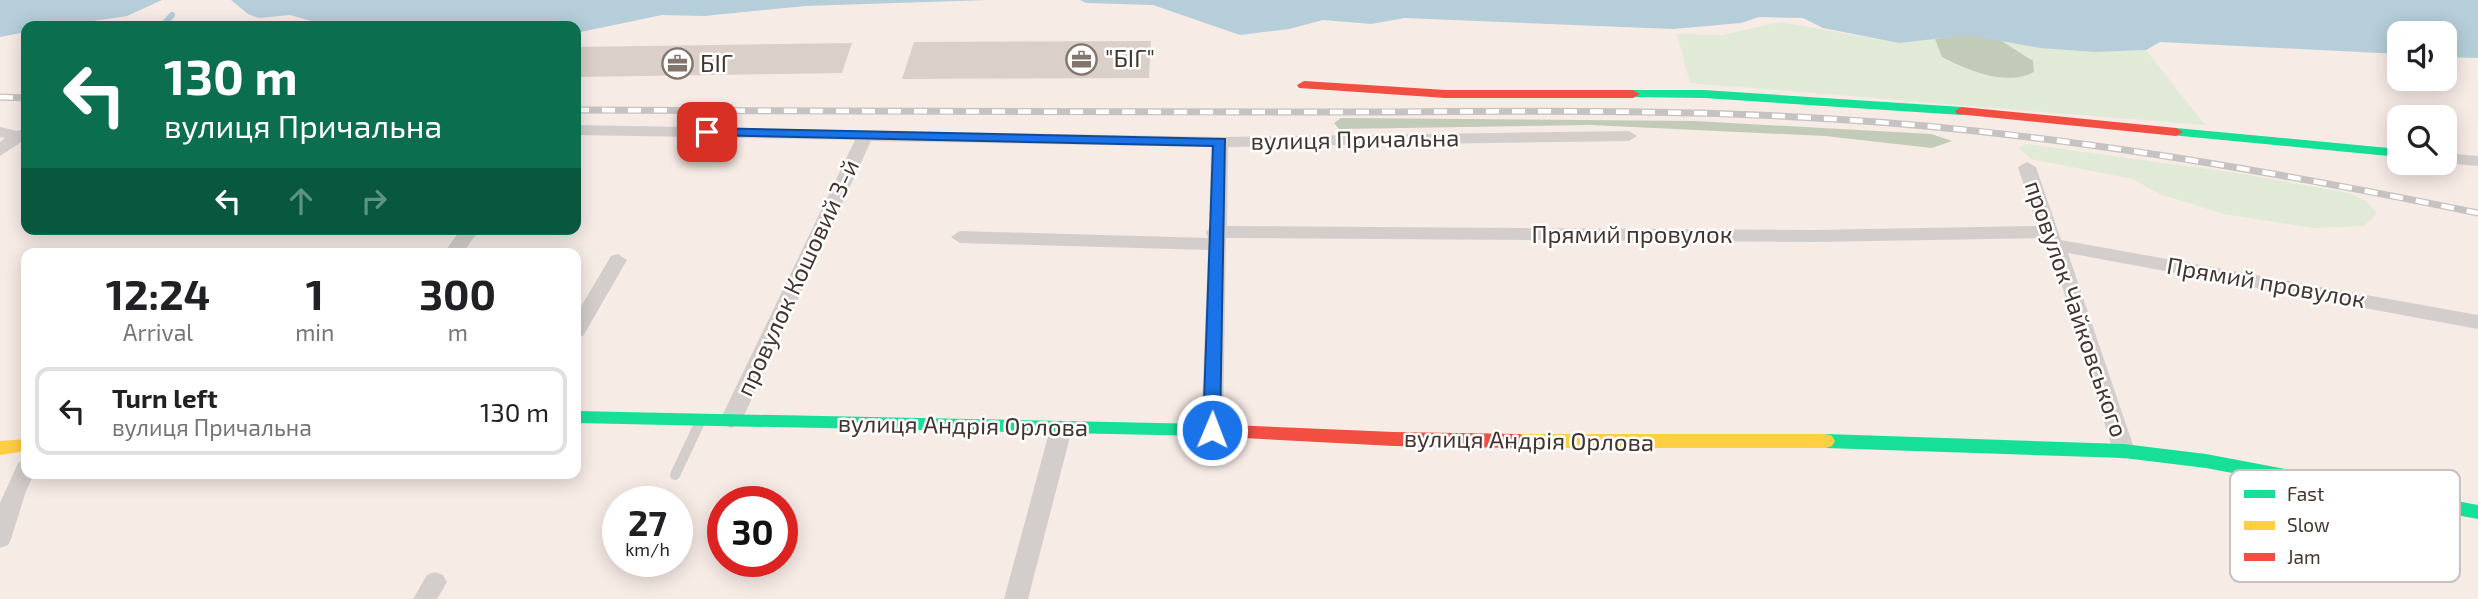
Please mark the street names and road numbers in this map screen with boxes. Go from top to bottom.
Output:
street label: вулиця Причальна [1250,122,1460,156]
street label: провулок Кошовий 3-й [729,154,865,401]
street label: провулок Чайковського [2019,176,2135,441]
street label: Прямий провулок [1531,219,1733,249]
street label: Прямий провулок [2164,250,2368,314]
street label: вулиця Андрія Орлова [838,408,1088,442]
street label: вулиця Андрія Орлова [1404,423,1654,457]

